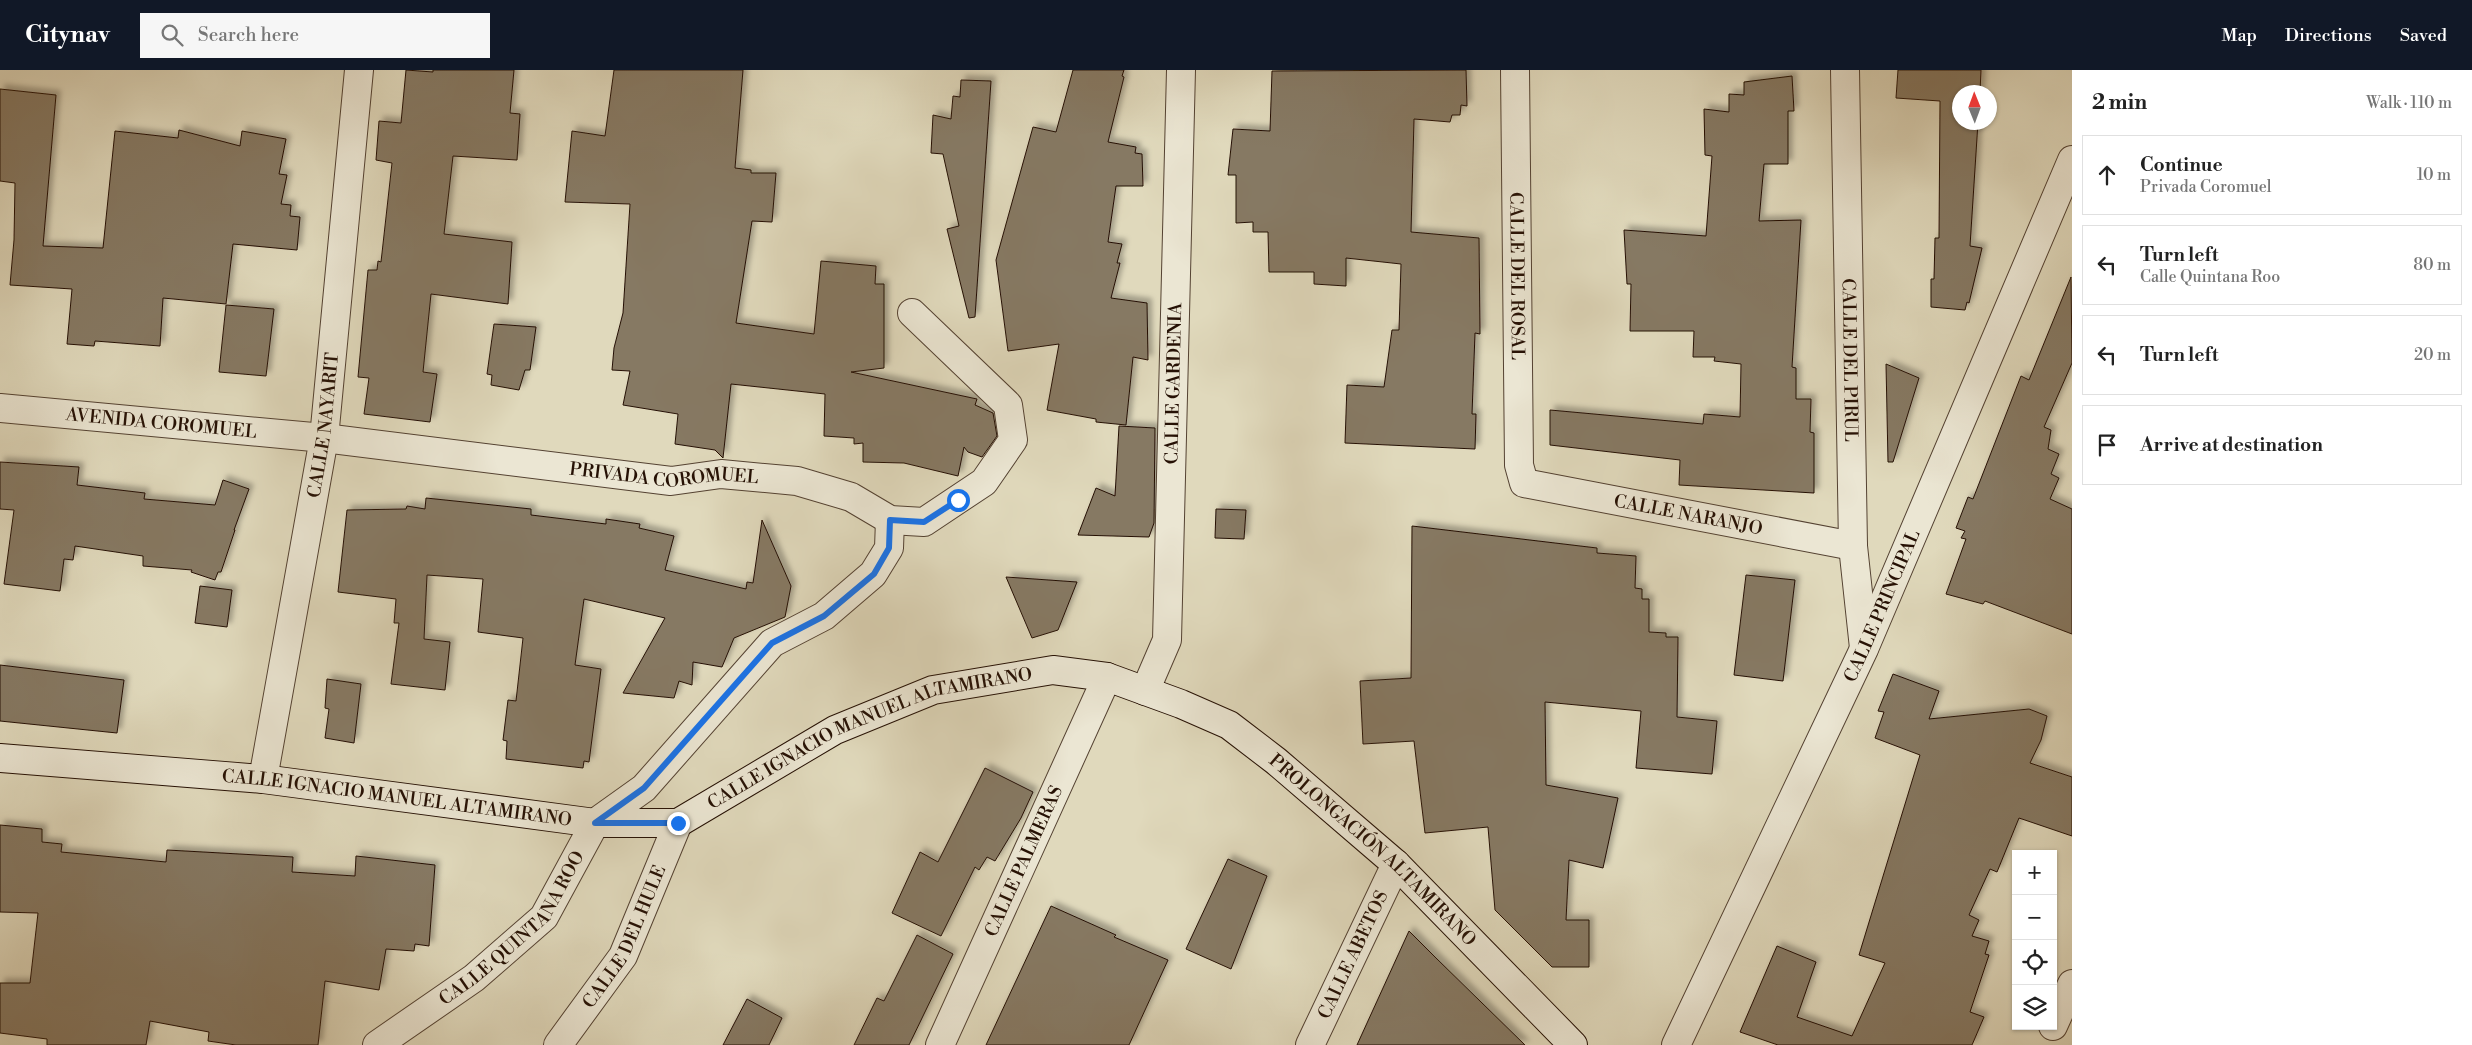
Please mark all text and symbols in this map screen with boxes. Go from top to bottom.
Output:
search box [140,13,490,58]
text: Citynav [25,20,110,50]
icon: search [158,21,186,49]
text: Search here [198,23,299,47]
text: Map [2221,24,2257,47]
text: Directions [2285,24,2372,47]
text: Saved [2400,24,2447,47]
north arrow [1952,85,1997,130]
text: 2 min [2092,90,2147,116]
text: Walk · 110 m [2366,93,2452,113]
text: Continue [2140,153,2223,177]
icon: ahead [2093,161,2121,189]
text: 10 m [2417,165,2451,185]
text: Privada Coromuel [2140,177,2272,197]
street label: CALLE DEL ROSAL [1505,192,1529,360]
text: Turn left [2140,243,2219,267]
icon: left [2093,251,2121,279]
text: 80 m [2413,255,2451,275]
text: Calle Quintana Roo [2140,267,2280,287]
street label: CALLE DEL PIRUL [1837,278,1863,442]
street label: CALLE GARDENIA [1160,302,1187,465]
icon: left [2093,341,2121,369]
text: Turn left [2140,343,2219,367]
text: 20 m [2414,345,2451,365]
street label: CALLE NAYARIT [302,351,344,500]
street label: AVENIDA COROMUEL [64,403,258,443]
icon: arrive [2093,431,2121,459]
text: Arrive at destination [2140,433,2323,457]
street label: PRIVADA COROMUEL [568,457,760,493]
route start [947,489,970,512]
street label: CALLE NARANJO [1612,489,1765,540]
street label: CALLE PRINCIPAL [1838,526,1925,686]
street label: CALLE IGNACIO MANUEL ALTAMIRANO [703,662,1034,815]
street label: PROLONGACIÓN ALTAMIRANO [1264,749,1481,951]
street label: CALLE IGNACIO MANUEL ALTAMIRANO [221,764,573,831]
street label: CALLE PALMERAS [979,782,1068,940]
route end [667,812,690,835]
street label: CALLE QUINTANA ROO [434,847,589,1010]
map controls [2012,850,2057,1030]
button: + [2012,850,2057,895]
street label: CALLE DEL HULE [577,862,671,1013]
street label: CALLE ABETOS [1313,887,1393,1023]
button: − [2012,895,2057,940]
button: locate [2012,940,2057,985]
button: layers [2012,985,2057,1030]

